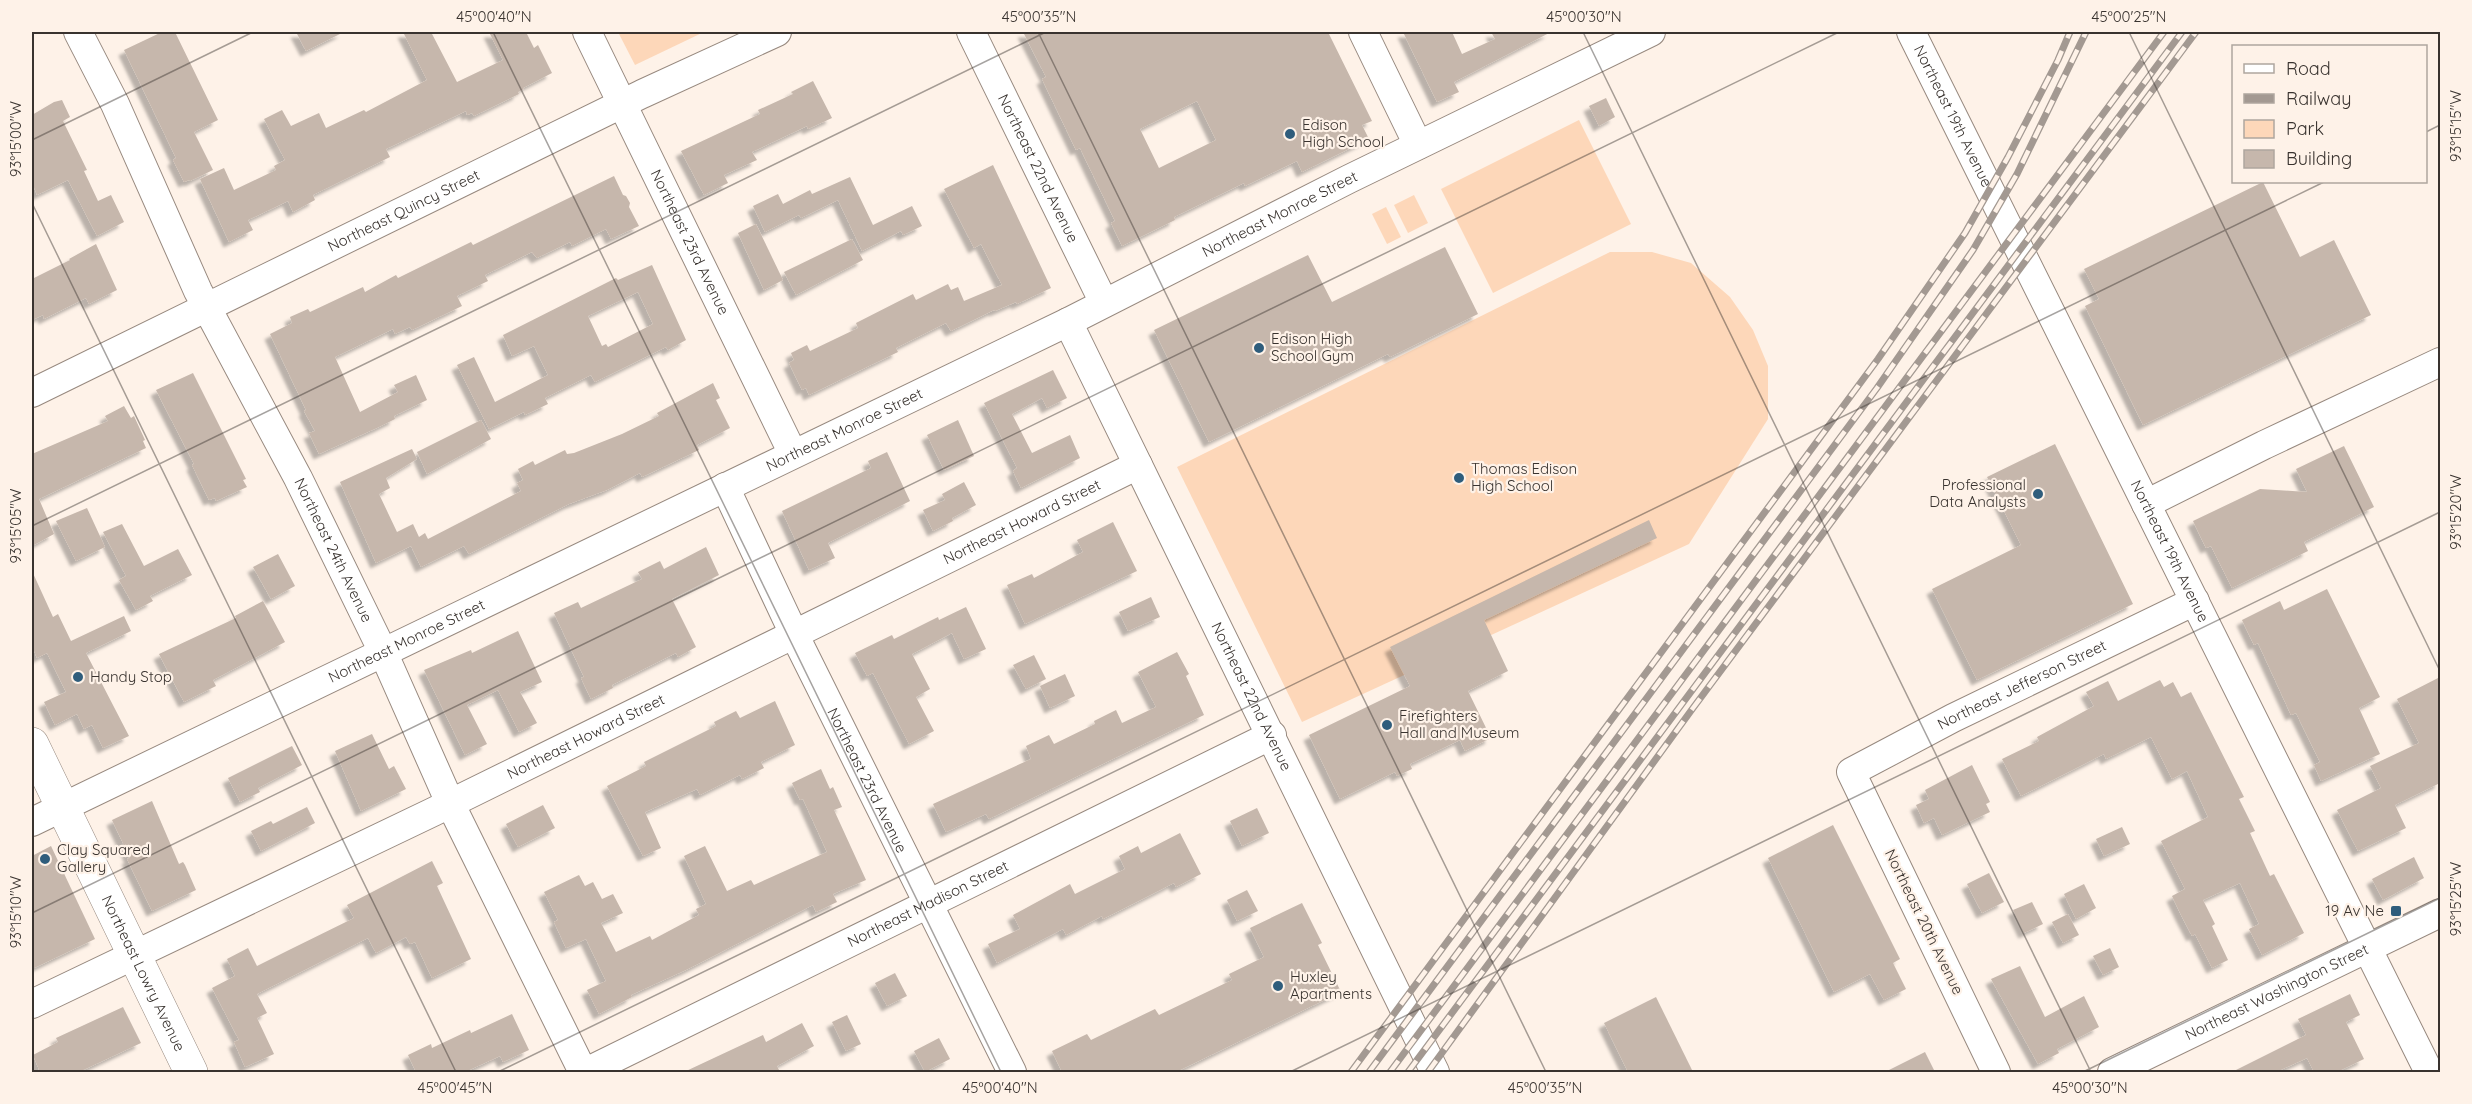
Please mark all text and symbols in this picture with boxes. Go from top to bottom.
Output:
text: 45°00'40"N [456,7,532,26]
text: 45°00'35"N [1002,7,1076,26]
text: 45°00'30"N [1546,7,1622,26]
text: 45°00'25"N [2091,7,2167,26]
street label: Northeast 19th Avenue [1910,42,1997,190]
legend [2232,45,2427,183]
text: Road [2286,57,2331,80]
text: Railway [2286,87,2352,110]
text: 93°15'15"W [2446,90,2465,162]
street label: Northeast 22nd Avenue [994,91,1083,246]
text: 93°15'00"W [6,101,25,177]
place label: Edison High School [1302,115,1384,151]
text: Park [2286,117,2324,140]
marker: Edison High School [1283,127,1297,141]
text: Building [2286,147,2352,170]
street label: Northeast Quincy Street [324,165,483,256]
street label: Northeast 23rd Avenue [647,166,734,318]
street label: Northeast Monroe Street [1199,166,1360,261]
place label: Edison High School Gym [1271,329,1354,365]
marker: Edison High School Gym [1252,341,1266,355]
street label: Northeast Monroe Street [763,384,926,475]
place label: Thomas Edison High School [1471,459,1577,495]
marker: Thomas Edison High School [1452,471,1466,485]
text: 93°15'20"W [2446,474,2465,550]
street label: Northeast 24th Avenue [290,475,377,625]
street label: Northeast Howard Street [940,475,1104,568]
place label: Professional Data Analysts [1929,475,2026,511]
street label: Northeast 19th Avenue [2127,477,2213,625]
marker: Professional Data Analysts [2031,487,2045,501]
text: 93°15'05"W [6,488,25,564]
street label: Northeast Monroe Street [325,595,488,687]
street label: Northeast 22nd Avenue [1207,619,1296,774]
street label: Northeast Jefferson Street [1934,635,2109,734]
place label: Handy Stop [90,667,172,686]
marker: Handy Stop [71,670,85,684]
street label: Northeast Howard Street [504,690,668,783]
street label: Northeast 23rd Avenue [823,705,911,856]
place label: Firefighters Hall and Museum [1399,706,1520,742]
marker: Firefighters Hall and Museum [1380,718,1394,732]
place label: Clay Squared Gallery [57,840,150,876]
street label: Northeast 20th Avenue [1881,846,1968,998]
marker: Clay Squared Gallery [38,852,52,866]
street label: Northeast Madison Street [844,856,1011,951]
text: 93°15'25"W [2446,861,2465,936]
text: 93°15'10"W [6,875,25,948]
street label: Northeast Lowry Avenue [98,892,190,1054]
place label: 19 Av Ne [2325,901,2384,920]
marker: 19 Av Ne [2389,904,2403,918]
street label: Northeast Washington Street [2182,939,2371,1044]
place label: Huxley Apartments [1290,967,1372,1003]
marker: Huxley Apartments [1271,979,1285,993]
text: 45°00'45"N [418,1078,492,1097]
text: 45°00'40"N [962,1078,1038,1097]
text: 45°00'35"N [1508,1078,1582,1097]
text: 45°00'30"N [2052,1078,2128,1097]

